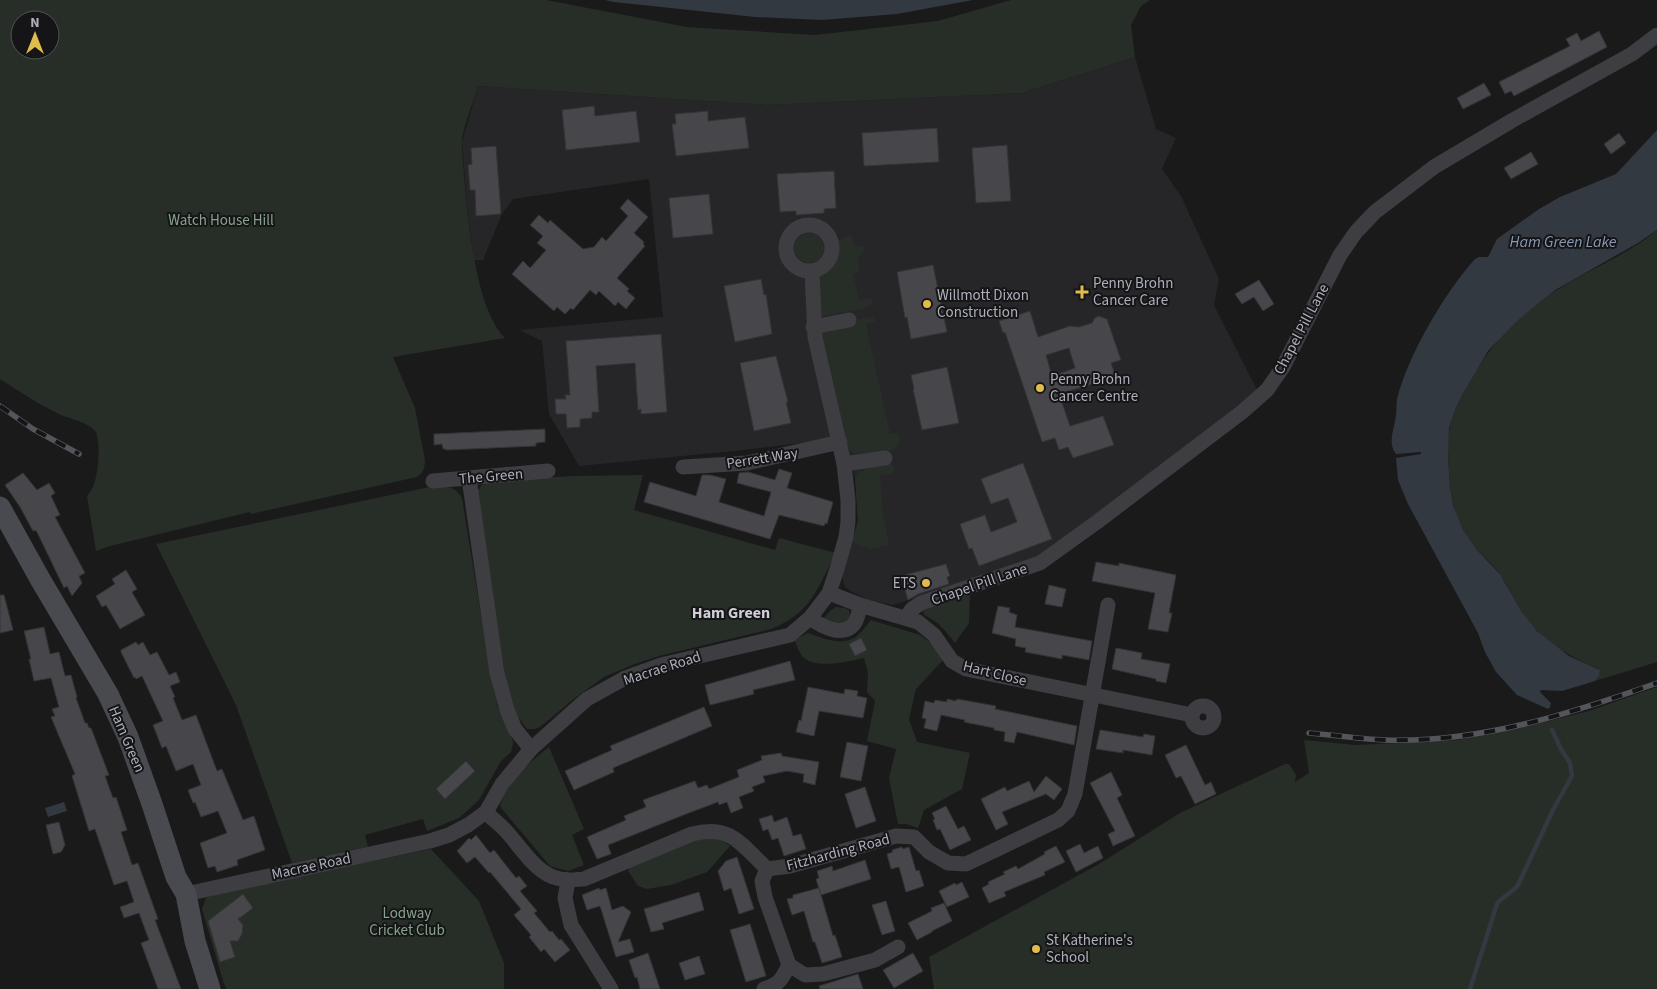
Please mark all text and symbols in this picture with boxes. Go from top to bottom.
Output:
north arrow [10,10,60,60]
text: N [30,13,40,33]
park label: Watch House Hill [168,210,274,231]
water label: Ham Green Lake [1510,231,1617,253]
place label: Penny Brohn Cancer Care [1093,273,1173,311]
street label: Chapel Pill Lane [1269,280,1334,378]
place label: Willmott Dixon Construction [937,285,1029,323]
marker: Penny Brohn Cancer Care [1075,285,1089,299]
marker: Willmott Dixon Construction [921,298,933,310]
place label: Penny Brohn Cancer Centre [1050,369,1138,407]
marker: Penny Brohn Cancer Centre [1034,382,1046,394]
street label: Perrett Way [725,442,799,475]
street label: The Green [458,463,524,490]
street label: Chapel Pill Lane [928,558,1030,611]
place label: ETS [893,573,916,594]
marker: ETS [920,577,932,589]
district label: Ham Green [692,602,770,624]
street label: Macrae Road [621,646,704,691]
street label: Hart Close [961,655,1029,692]
street label: Ham Green [103,703,150,776]
street label: Fitzharding Road [784,829,892,876]
street label: Macrae Road [270,848,353,885]
park label: Lodway Cricket Club [369,903,445,941]
place label: St Katherine's School [1046,930,1133,968]
marker: St Katherine's School [1030,943,1042,955]

